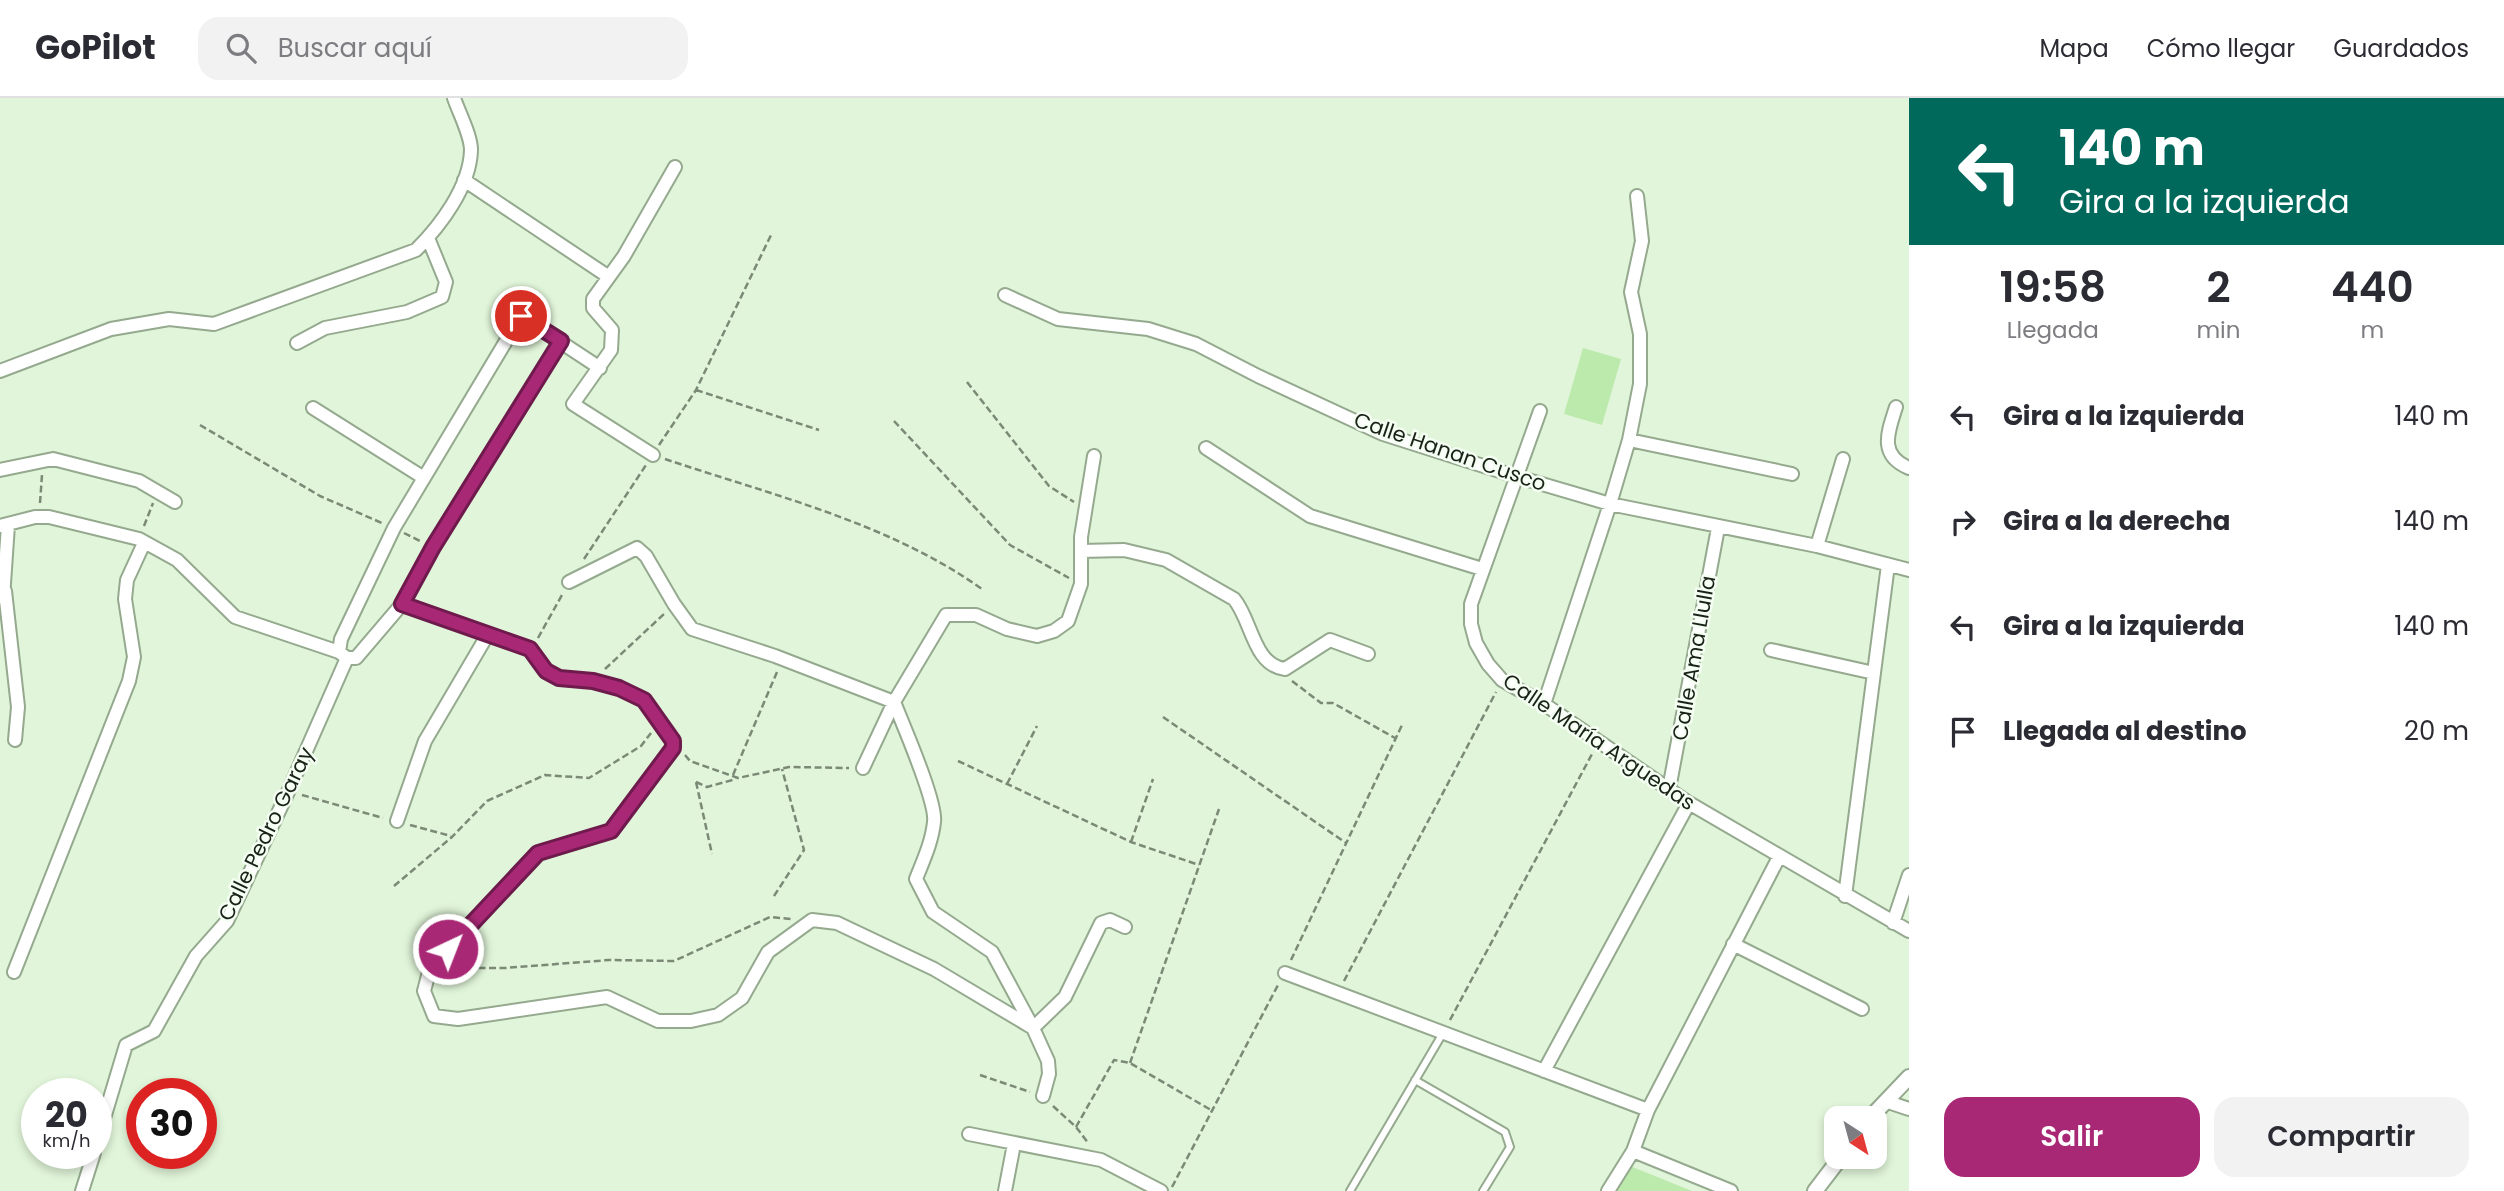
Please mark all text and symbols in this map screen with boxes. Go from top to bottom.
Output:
search box [198,17,688,80]
text: GoPilot [35,24,156,71]
icon: search [222,29,260,67]
text: Buscar aquí [278,30,432,66]
text: Mapa [2039,32,2109,65]
text: Cómo llegar [2147,32,2295,65]
text: Guardados [2333,32,2469,65]
text: 140 m [2059,114,2205,182]
icon: left [1944,126,2035,217]
text: Gira a la izquierda [2059,179,2350,224]
text: 19:58 [1999,258,2106,317]
text: 2 [2206,258,2231,317]
text: 440 [2331,258,2414,317]
pin [491,286,551,346]
icon: arrive [502,297,540,335]
text: Llegada [2007,314,2099,346]
text: min [2196,314,2241,346]
text: m [2360,314,2384,346]
icon: left [1944,398,1982,436]
text: Gira a la izquierda [2003,398,2245,434]
text: 140 m [2394,398,2469,434]
street label: Calle Hanan Cusco [1350,405,1550,498]
icon: right [1944,503,1982,541]
text: Gira a la derecha [2003,503,2231,539]
text: 140 m [2394,503,2469,539]
street label: Calle Ama Llulla [1665,573,1722,743]
icon: left [1944,608,1982,646]
text: Gira a la izquierda [2003,608,2245,644]
text: 140 m [2394,608,2469,644]
street label: Calle María Arguedas [1497,666,1701,817]
icon: arrive [1944,713,1982,751]
text: Llegada al destino [2003,713,2247,749]
text: 20 m [2404,713,2469,749]
street label: Calle Pedro Garay [211,742,320,926]
position arrow [411,912,485,986]
speed limit sign: 30 [126,1078,217,1169]
text: 20 [45,1090,88,1139]
button: Salir [1944,1097,2200,1177]
button: Compartir [2214,1097,2469,1177]
north arrow [1824,1106,1886,1169]
map controls [1824,1106,1887,1169]
text: km/h [43,1128,90,1153]

